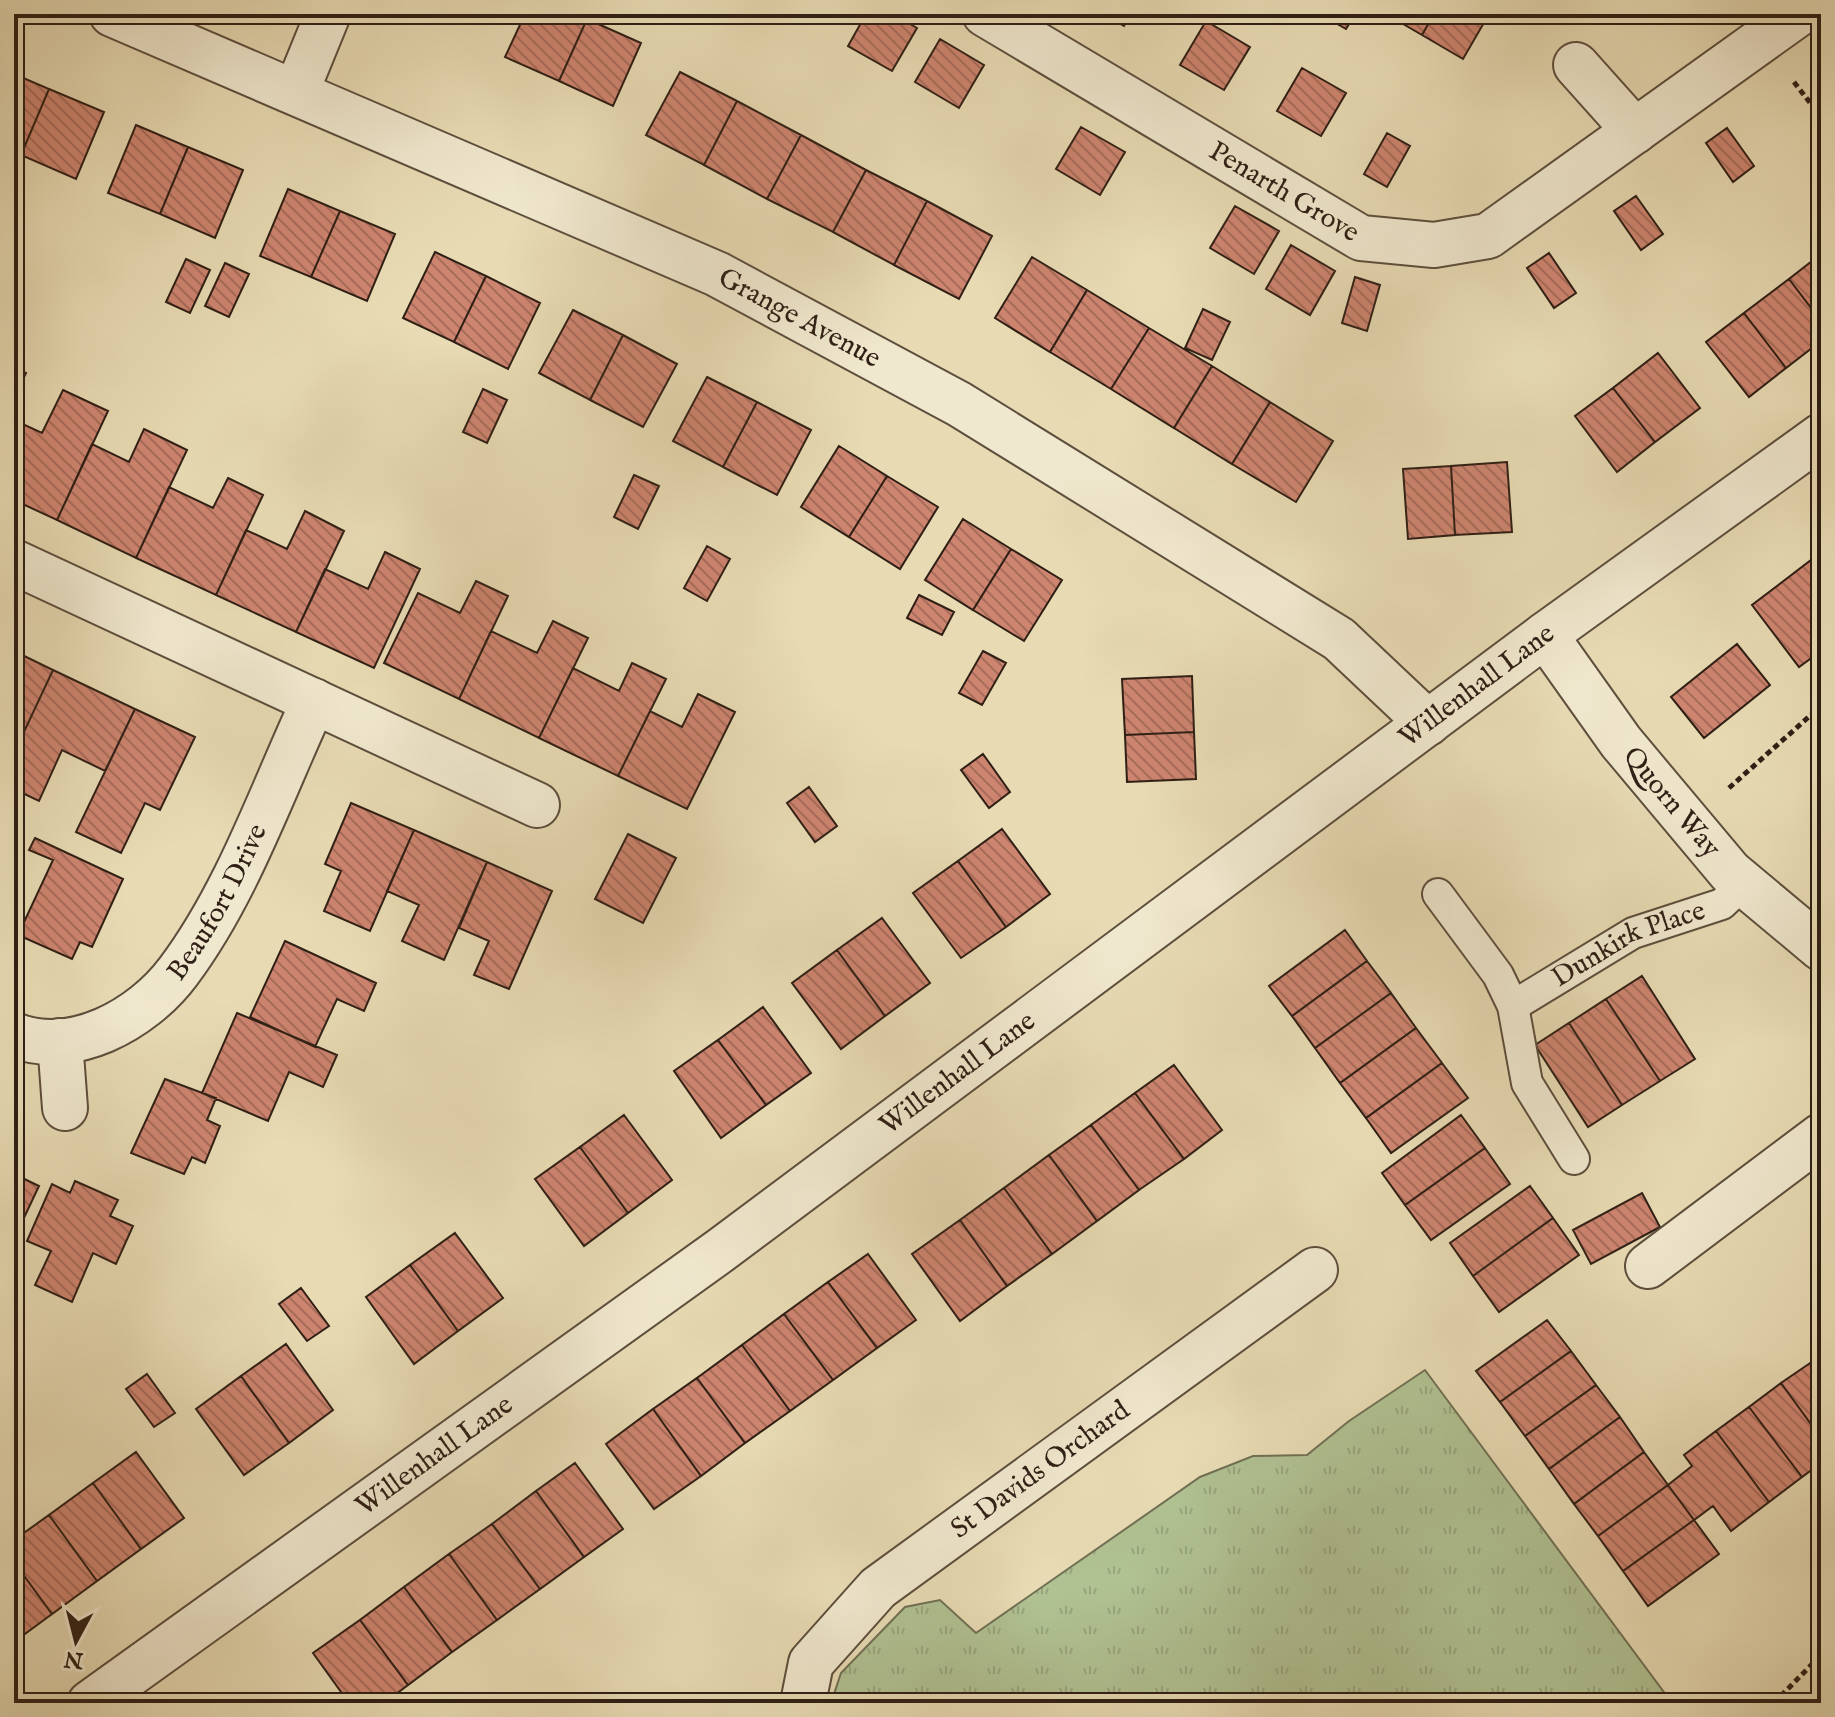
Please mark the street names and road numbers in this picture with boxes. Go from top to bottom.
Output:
street label: Penarth Grove [1202,134,1366,251]
street label: Grange Avenue [712,260,887,376]
street label: Willenhall Lane [1392,616,1562,755]
street label: Quorn Way [1615,740,1728,865]
street label: Beaufort Drive [160,819,275,988]
street label: Dunkirk Place [1546,893,1710,996]
street label: Willenhall Lane [873,1004,1043,1143]
street label: Willenhall Lane [349,1387,520,1524]
street label: St Davids Orchard [944,1393,1137,1547]

